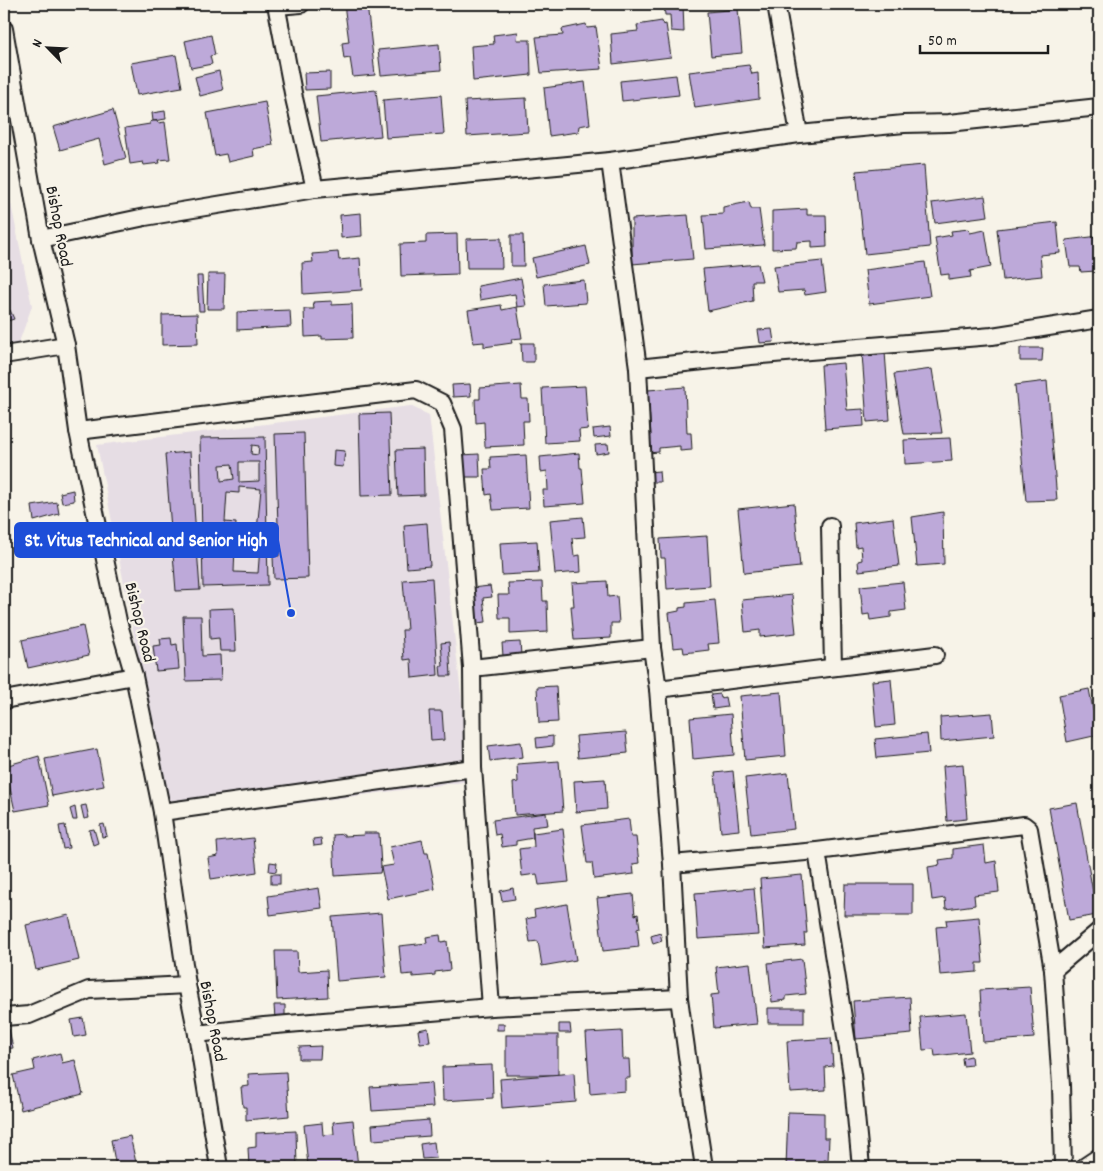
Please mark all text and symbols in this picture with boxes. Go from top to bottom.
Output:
north arrow [22,22,72,72]
scale bar [920,22,1048,54]
text: 50 m [928,31,957,53]
text: N [27,36,49,51]
street label: Bishop Road [37,184,78,269]
callout: St. Vitus Technical and Senior High [15,523,278,557]
text: St. Vitus Technical and Senior High [24,529,268,556]
street label: Bishop Road [117,580,161,665]
street label: Bishop Road [191,979,232,1064]

